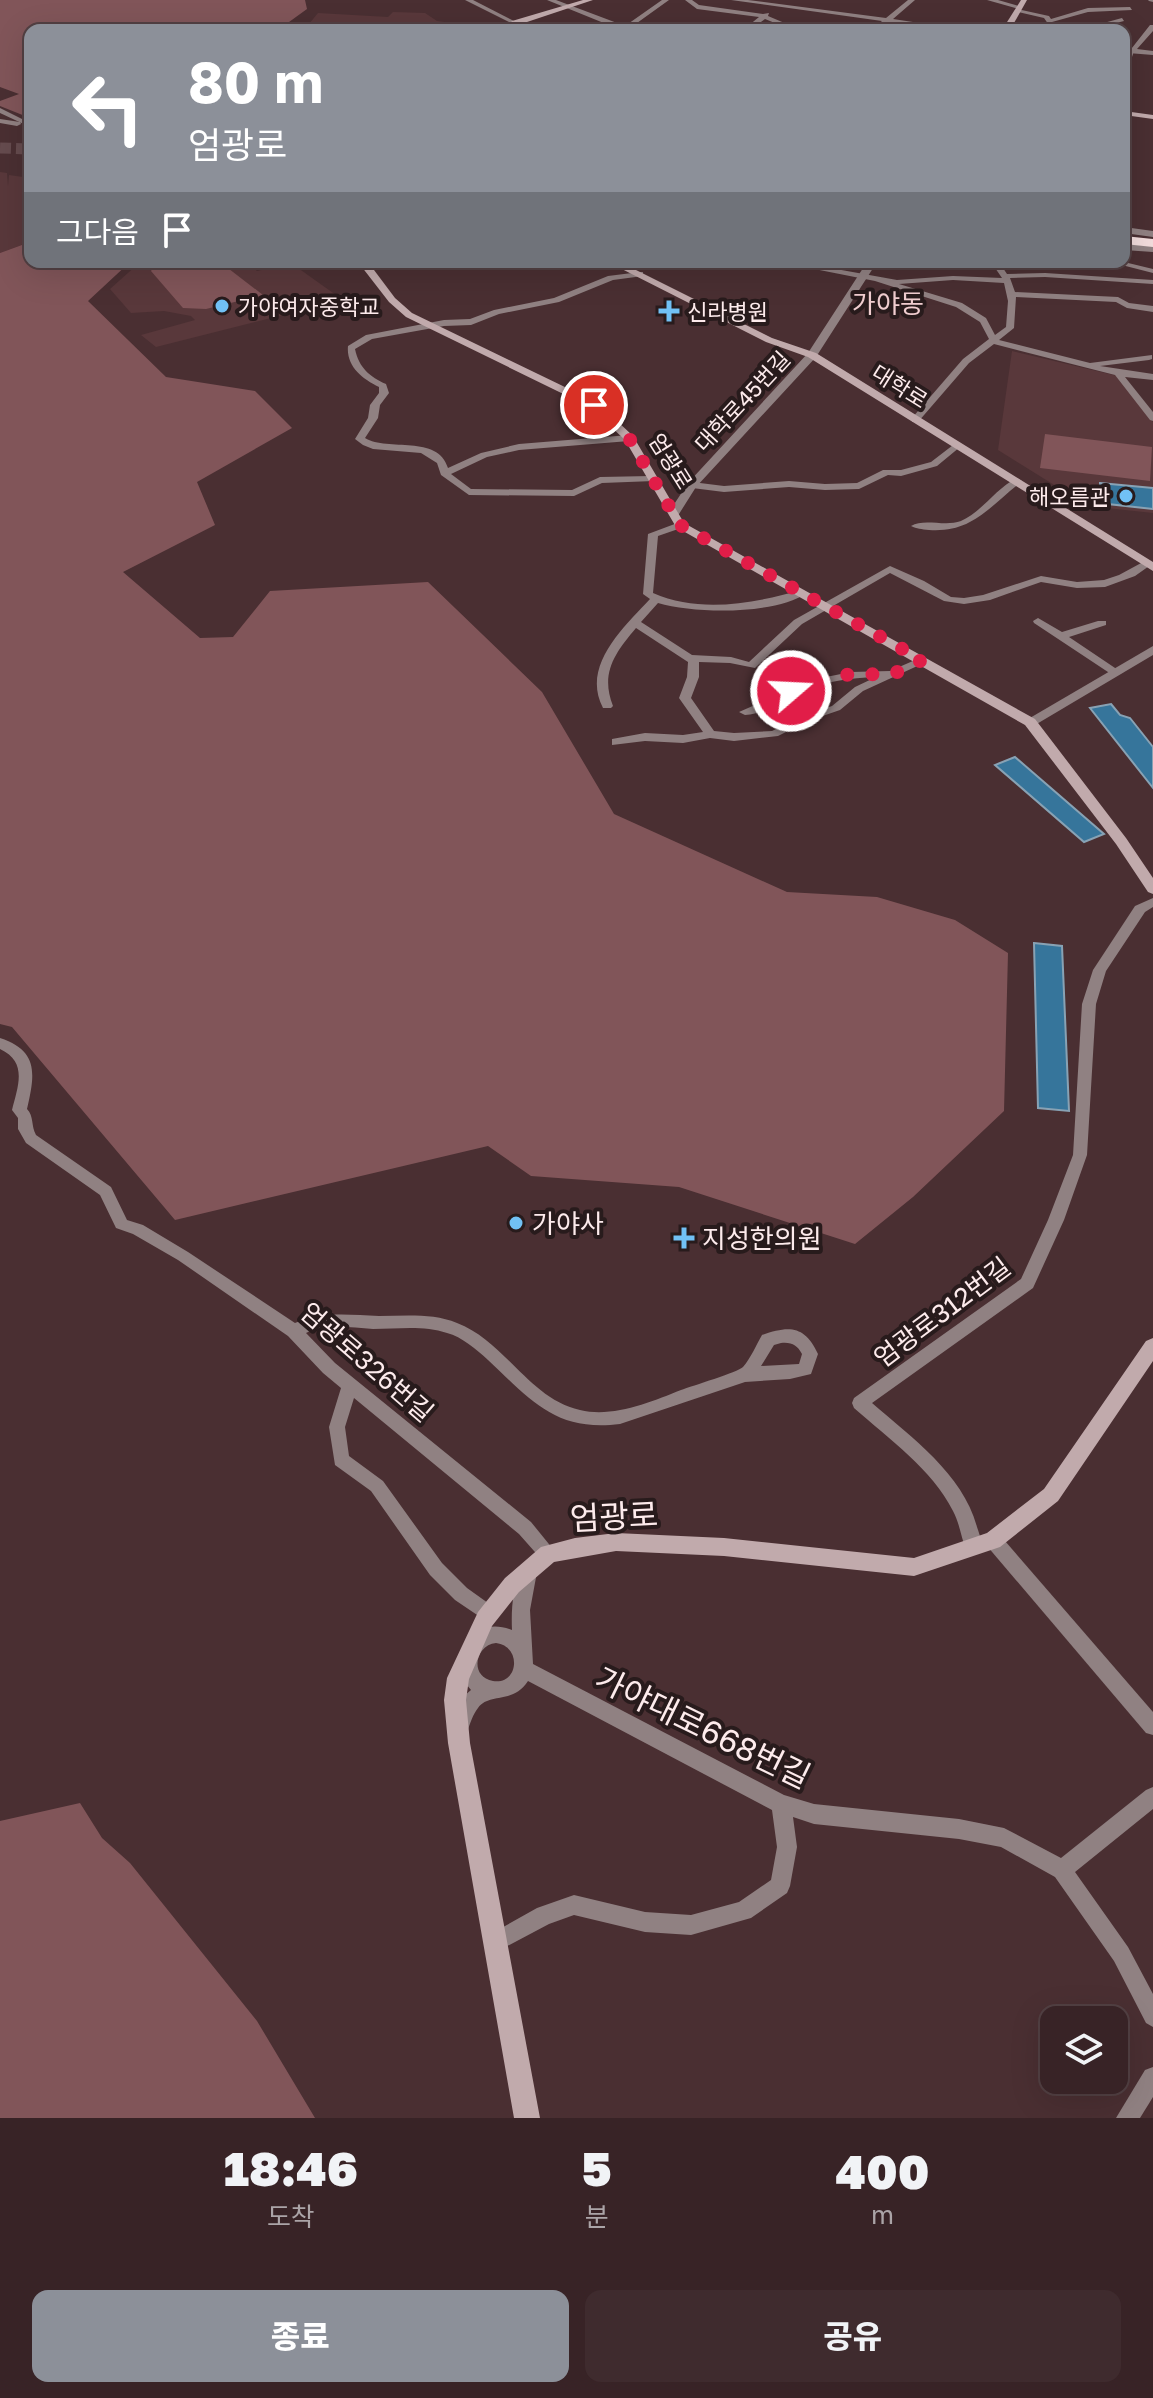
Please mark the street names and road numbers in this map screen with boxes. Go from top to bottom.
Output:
street label: 대학로45번길 [689,345,795,457]
street label: 대학로 [867,358,933,414]
street label: 엄광로 [643,428,699,494]
street label: 엄광로312번길 [868,1251,1016,1373]
street label: 엄광로326번길 [294,1296,440,1428]
street label: 엄광로 [569,1495,659,1537]
street label: 가야대로668번길 [589,1658,817,1796]

